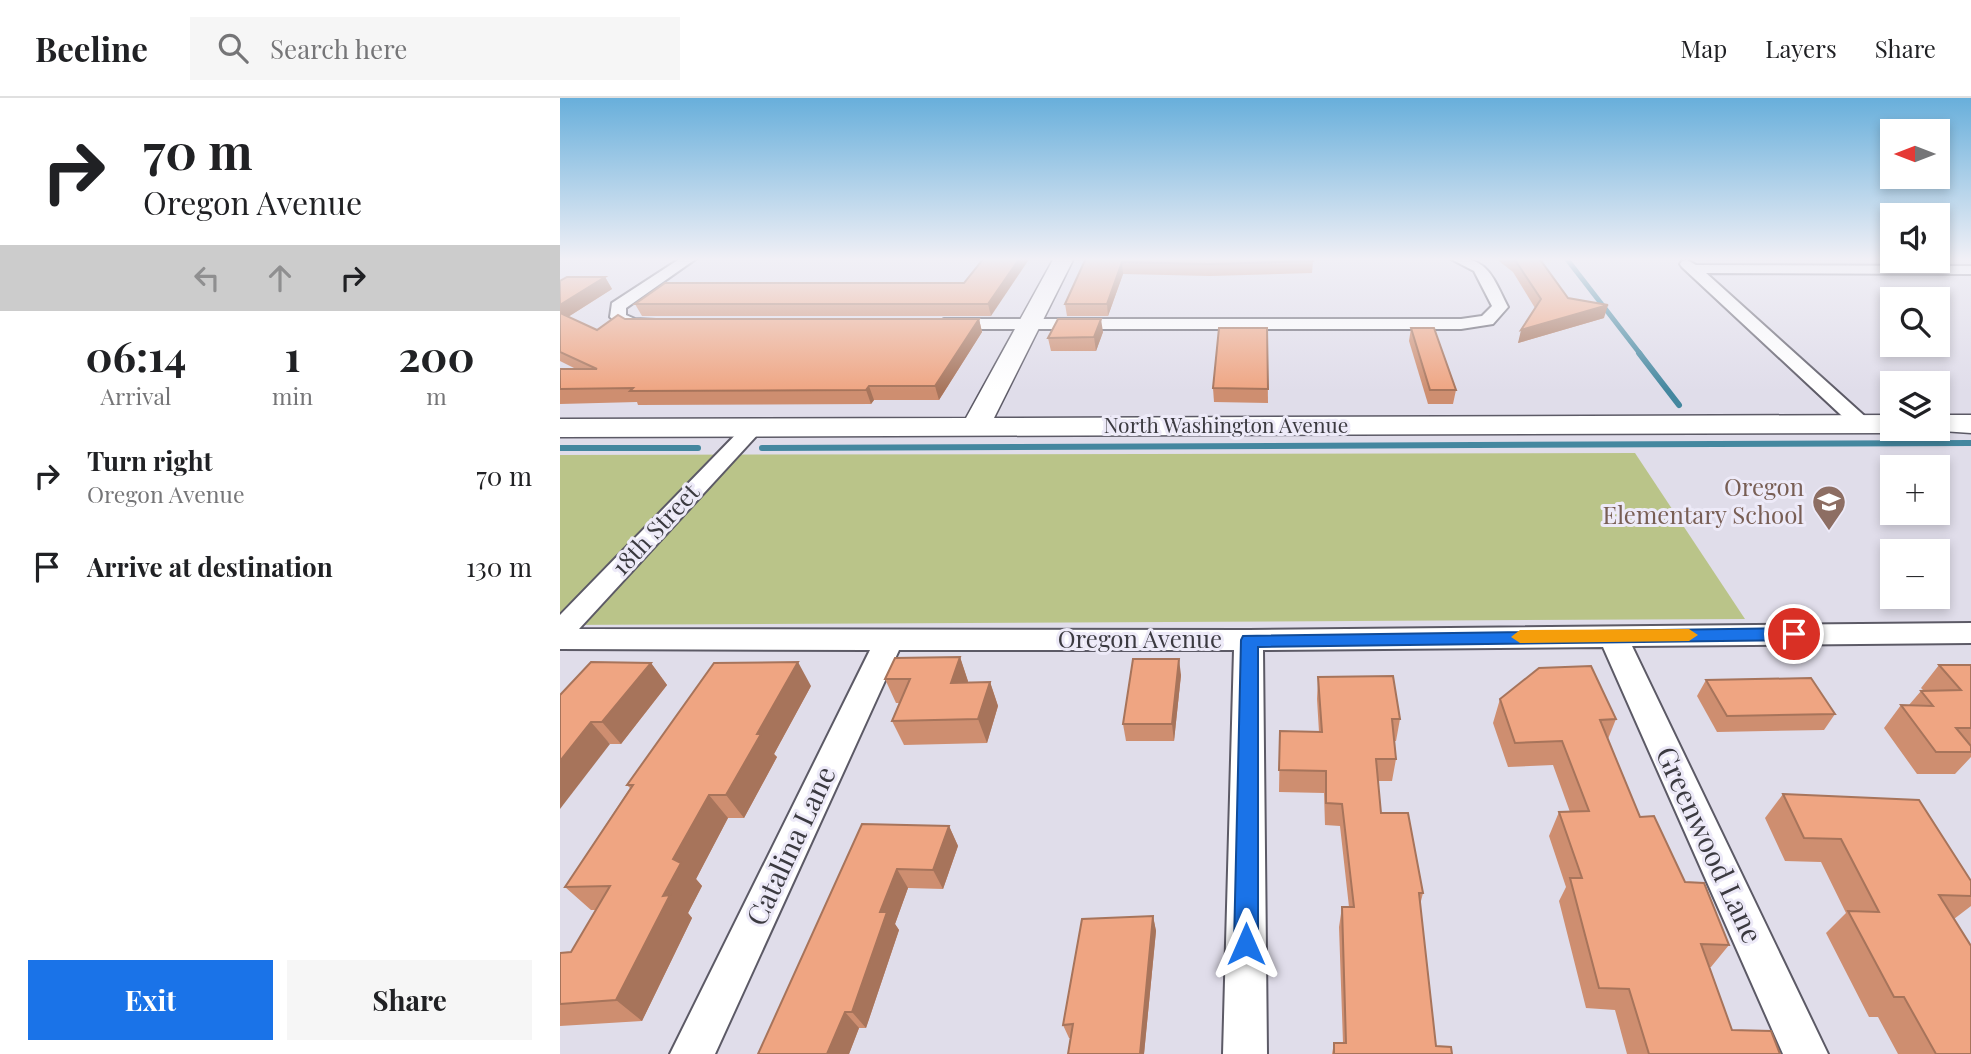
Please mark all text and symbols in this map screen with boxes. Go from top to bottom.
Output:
search box [190,17,680,80]
text: Beeline [35,26,148,70]
icon: search [214,29,252,67]
text: Search here [270,31,407,66]
text: Map [1681,32,1727,64]
text: Layers [1765,32,1837,64]
text: Share [1875,32,1936,64]
text: 70 m [143,117,253,182]
north arrow [1880,119,1950,189]
map controls [1880,119,1950,609]
icon: right [28,126,119,217]
text: Oregon Avenue [143,180,362,223]
button: sound [1880,203,1950,273]
icon: left [188,259,226,297]
icon: ahead [261,259,299,297]
icon: right [334,259,372,297]
button: search [1880,287,1950,357]
text: 06:14 [85,327,187,383]
text: 1 [284,327,301,383]
text: 200 [398,327,475,383]
button: layers [1880,371,1950,441]
text: Arrival [101,380,171,411]
text: min [272,380,313,411]
text: m [426,380,447,411]
street label: North Washington Avenue [1104,410,1348,438]
text: Turn right [87,443,213,478]
button: + [1880,455,1950,525]
icon: right [28,457,66,495]
text: 70 m [476,458,532,493]
place label: Oregon Elementary School [1603,470,1804,530]
street label: 18th Street [604,476,706,581]
text: Oregon Avenue [87,478,245,509]
school or university icon: Oregon Elementary School [1810,483,1848,532]
button: − [1880,539,1950,609]
icon: arrive [28,548,66,586]
text: Arrive at destination [87,549,333,584]
text: 130 m [466,549,532,584]
pin [1764,604,1824,664]
icon: arrive [1775,615,1813,653]
street label: Oregon Avenue [1058,622,1222,654]
street label: Greenwood Lane [1649,740,1772,949]
street label: Catalina Lane [737,760,843,931]
position arrow [1209,907,1283,981]
button: Exit [28,960,273,1040]
button: Share [287,960,532,1040]

